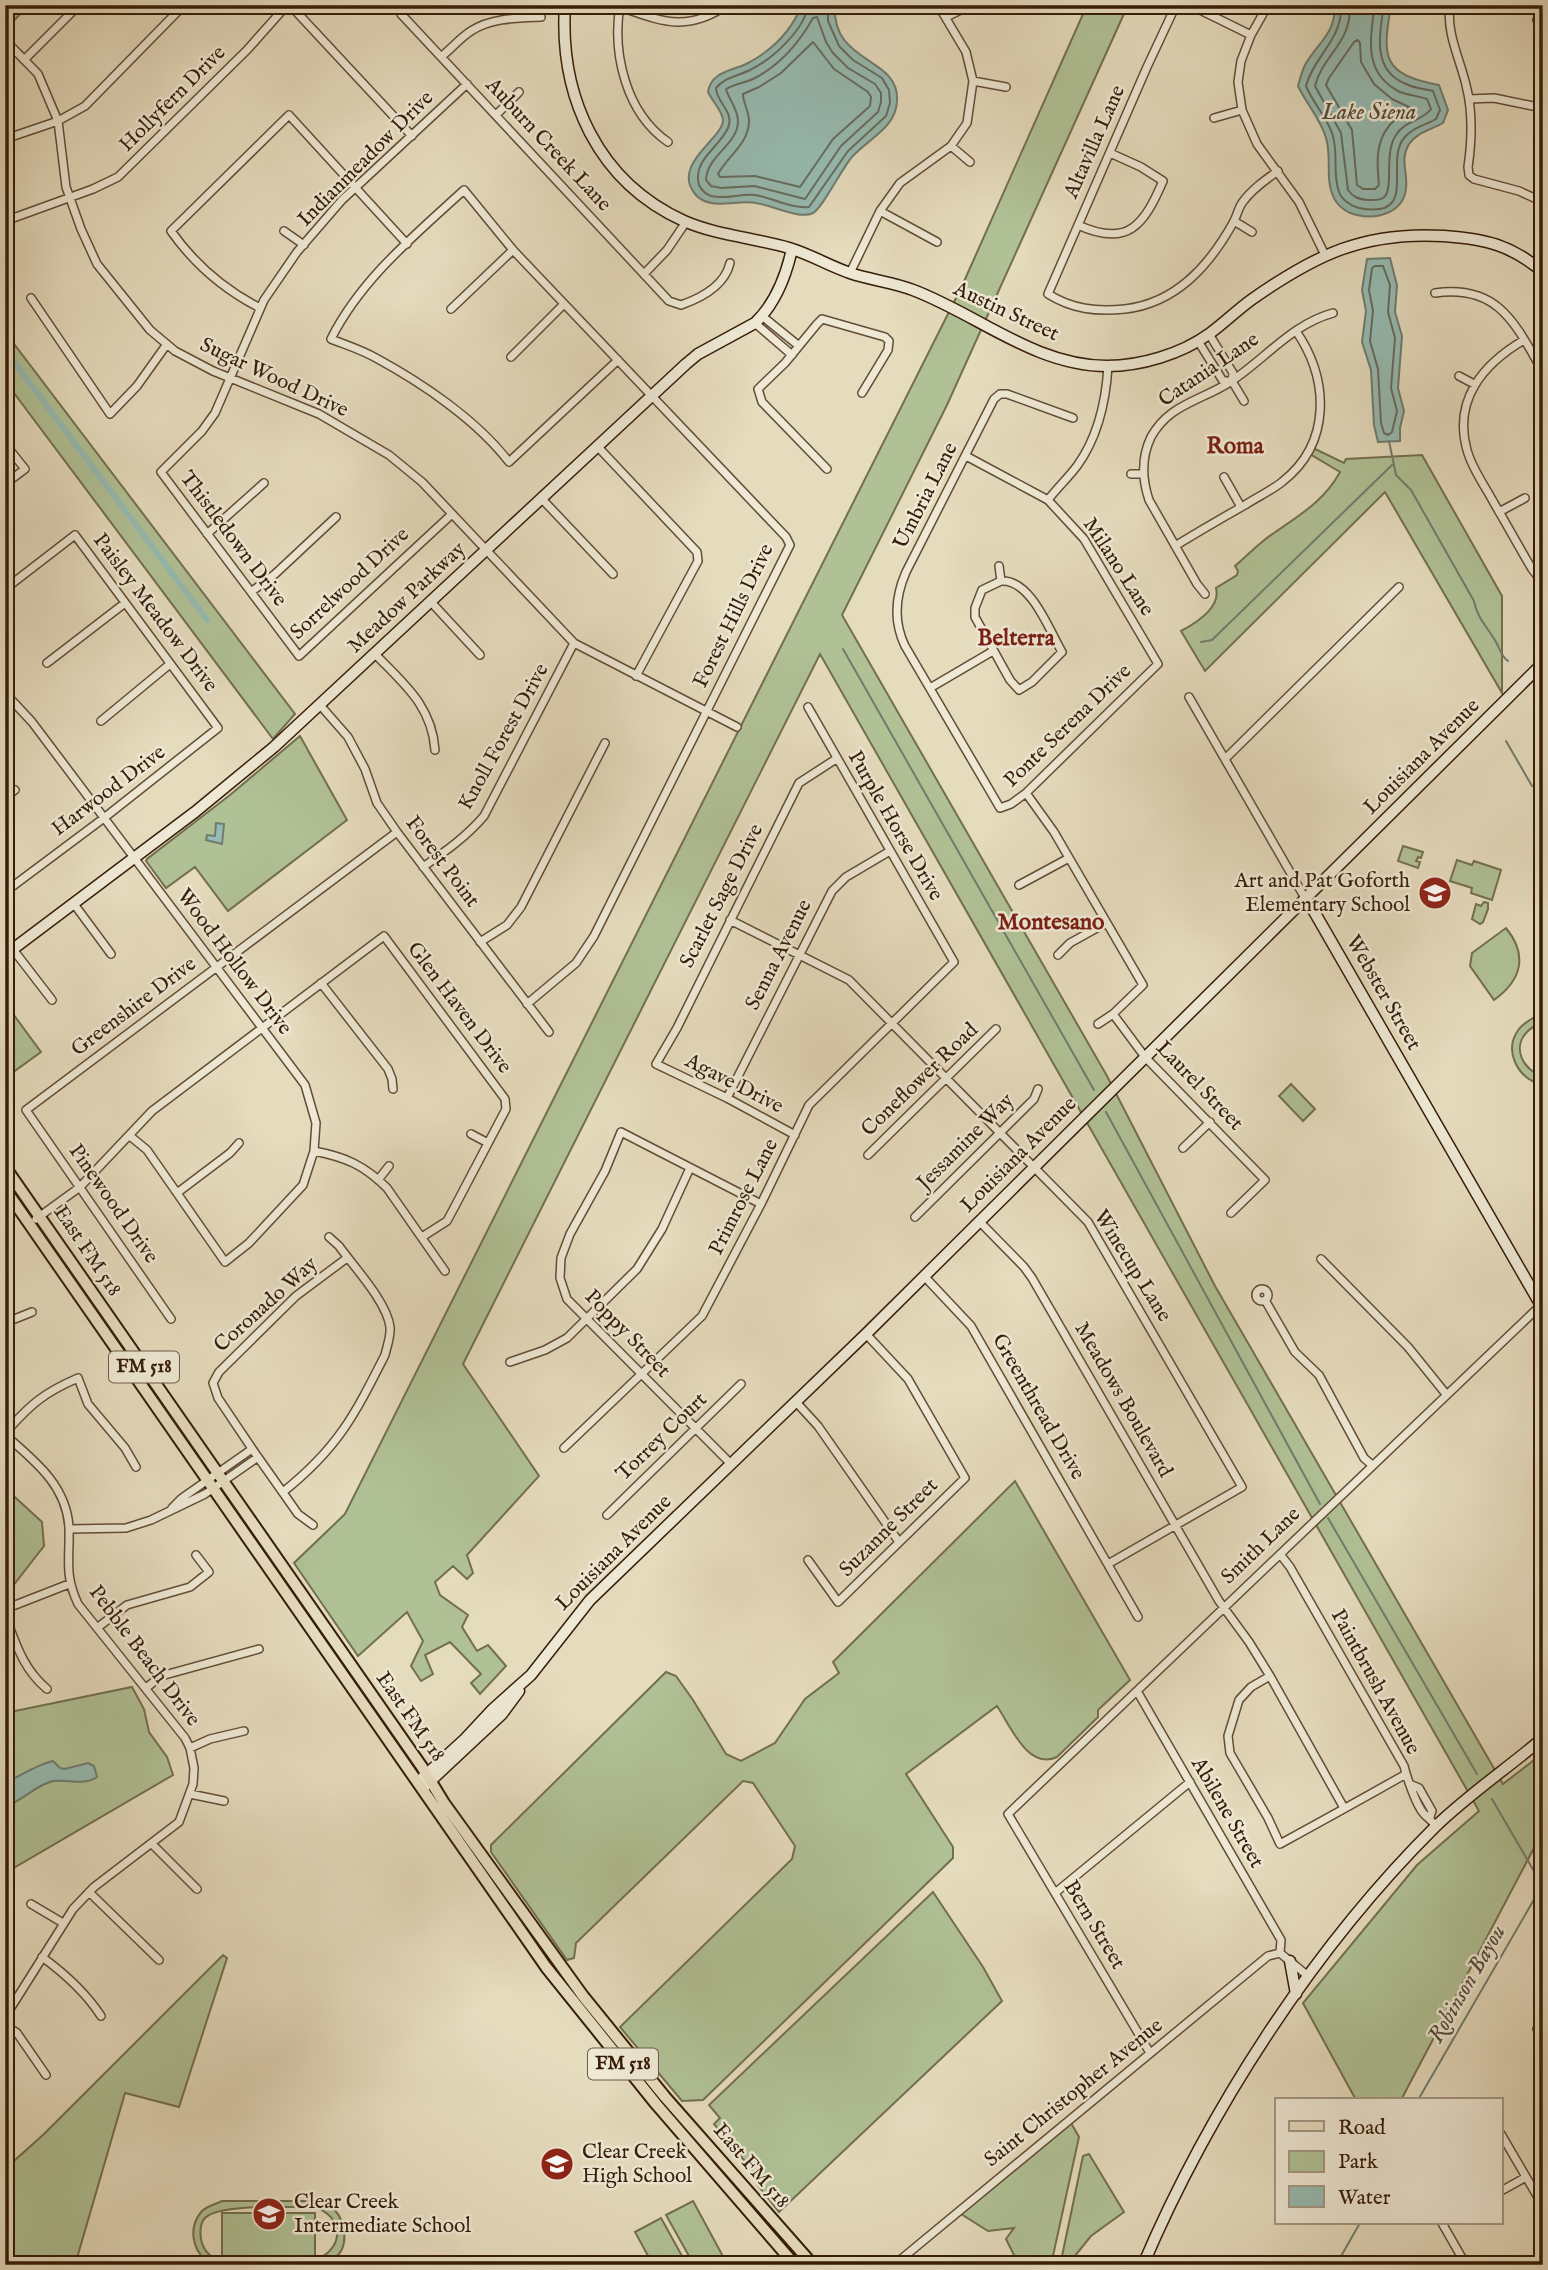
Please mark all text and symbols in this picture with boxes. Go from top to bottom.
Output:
street label: Hollyfern Drive [114,40,232,158]
street label: Auburn Creek Lane [478,72,617,218]
street label: Altavilla Lane [1058,81,1132,204]
street label: Indianmeadow Drive [292,85,440,233]
water label: Lake Siena [1321,98,1416,127]
street label: Austin Street [948,275,1063,348]
street label: Catania Lane [1154,326,1265,414]
street label: Sugar Wood Drive [195,332,353,424]
district label: Roma [1206,432,1265,461]
street label: Umbria Lane [888,438,965,554]
street label: Thistledown Drive [173,466,293,612]
street label: Milano Lane [1076,513,1160,622]
street label: Sorrelwood Drive [285,522,416,646]
street label: Paisley Meadow Drive [86,528,224,698]
street label: Meadow Parkway [342,536,472,660]
street label: Forest Hills Drive [687,539,781,692]
district label: Belterra [977,624,1056,653]
street label: Ponte Serena Drive [999,658,1138,794]
street label: Knoll Forest Drive [453,659,556,815]
street label: Louisiana Avenue [1358,693,1486,821]
street label: Harwood Drive [47,739,172,843]
street label: Purple Horse Drive [841,746,949,906]
street label: Forest Point [399,811,485,913]
street label: Scarlet Sage Drive [674,819,770,973]
place label: Art and Pat Goforth Elementary School [1234,868,1410,919]
school or university icon: Art and Pat Goforth Elementary School [1416,874,1454,912]
street label: Wood Hollow Drive [170,884,298,1041]
street label: Senna Avenue [740,895,819,1015]
district label: Montesano [997,908,1105,937]
street label: Webster Street [1339,931,1427,1055]
street label: Glen Haven Drive [401,937,518,1080]
street label: Greenshire Drive [66,951,202,1063]
street label: Coneflower Road [856,1017,985,1143]
street label: Laurel Street [1149,1035,1249,1137]
street label: Agave Drive [679,1047,788,1120]
street label: Jessamine Way [910,1087,1021,1198]
street label: Louisiana Avenue [955,1091,1083,1219]
street label: Primrose Lane [703,1134,785,1260]
street label: Pinewood Drive [62,1139,164,1269]
street label: East FM 518 [47,1200,127,1302]
street label: Winecup Lane [1087,1205,1177,1327]
street label: Coronado Way [208,1251,324,1359]
street label: Poppy Street [578,1284,676,1384]
street label: Meadows Boulevard [1068,1318,1179,1483]
street label: Greenthread Drive [985,1329,1091,1485]
road number: FM 518 [109,1352,179,1382]
street label: Torrey Court [611,1387,713,1487]
street label: Suzanne Street [834,1473,944,1583]
street label: Louisiana Avenue [550,1489,678,1617]
street label: Smith Lane [1216,1501,1307,1591]
street label: Pebble Beach Drive [82,1580,206,1732]
street label: Paintbrush Avenue [1324,1605,1426,1760]
street label: East FM 518 [369,1667,451,1767]
street label: Abilene Street [1184,1752,1270,1873]
street label: Bern Street [1057,1876,1131,1974]
water label: Robinson Bayou [1421,1920,1513,2048]
street label: Saint Christopher Avenue [979,2012,1169,2173]
road number: FM 518 [588,2048,658,2080]
legend [1275,2098,1502,2224]
text: Road [1338,2115,1386,2142]
street label: East FM 518 [707,2118,795,2214]
place label: Clear Creek High School [582,2139,692,2190]
school or university icon: Clear Creek High School [538,2145,576,2183]
text: Park [1338,2149,1379,2176]
text: Water [1338,2185,1391,2212]
place label: Clear Creek Intermediate School [294,2189,471,2240]
school or university icon: Clear Creek Intermediate School [250,2195,288,2233]

